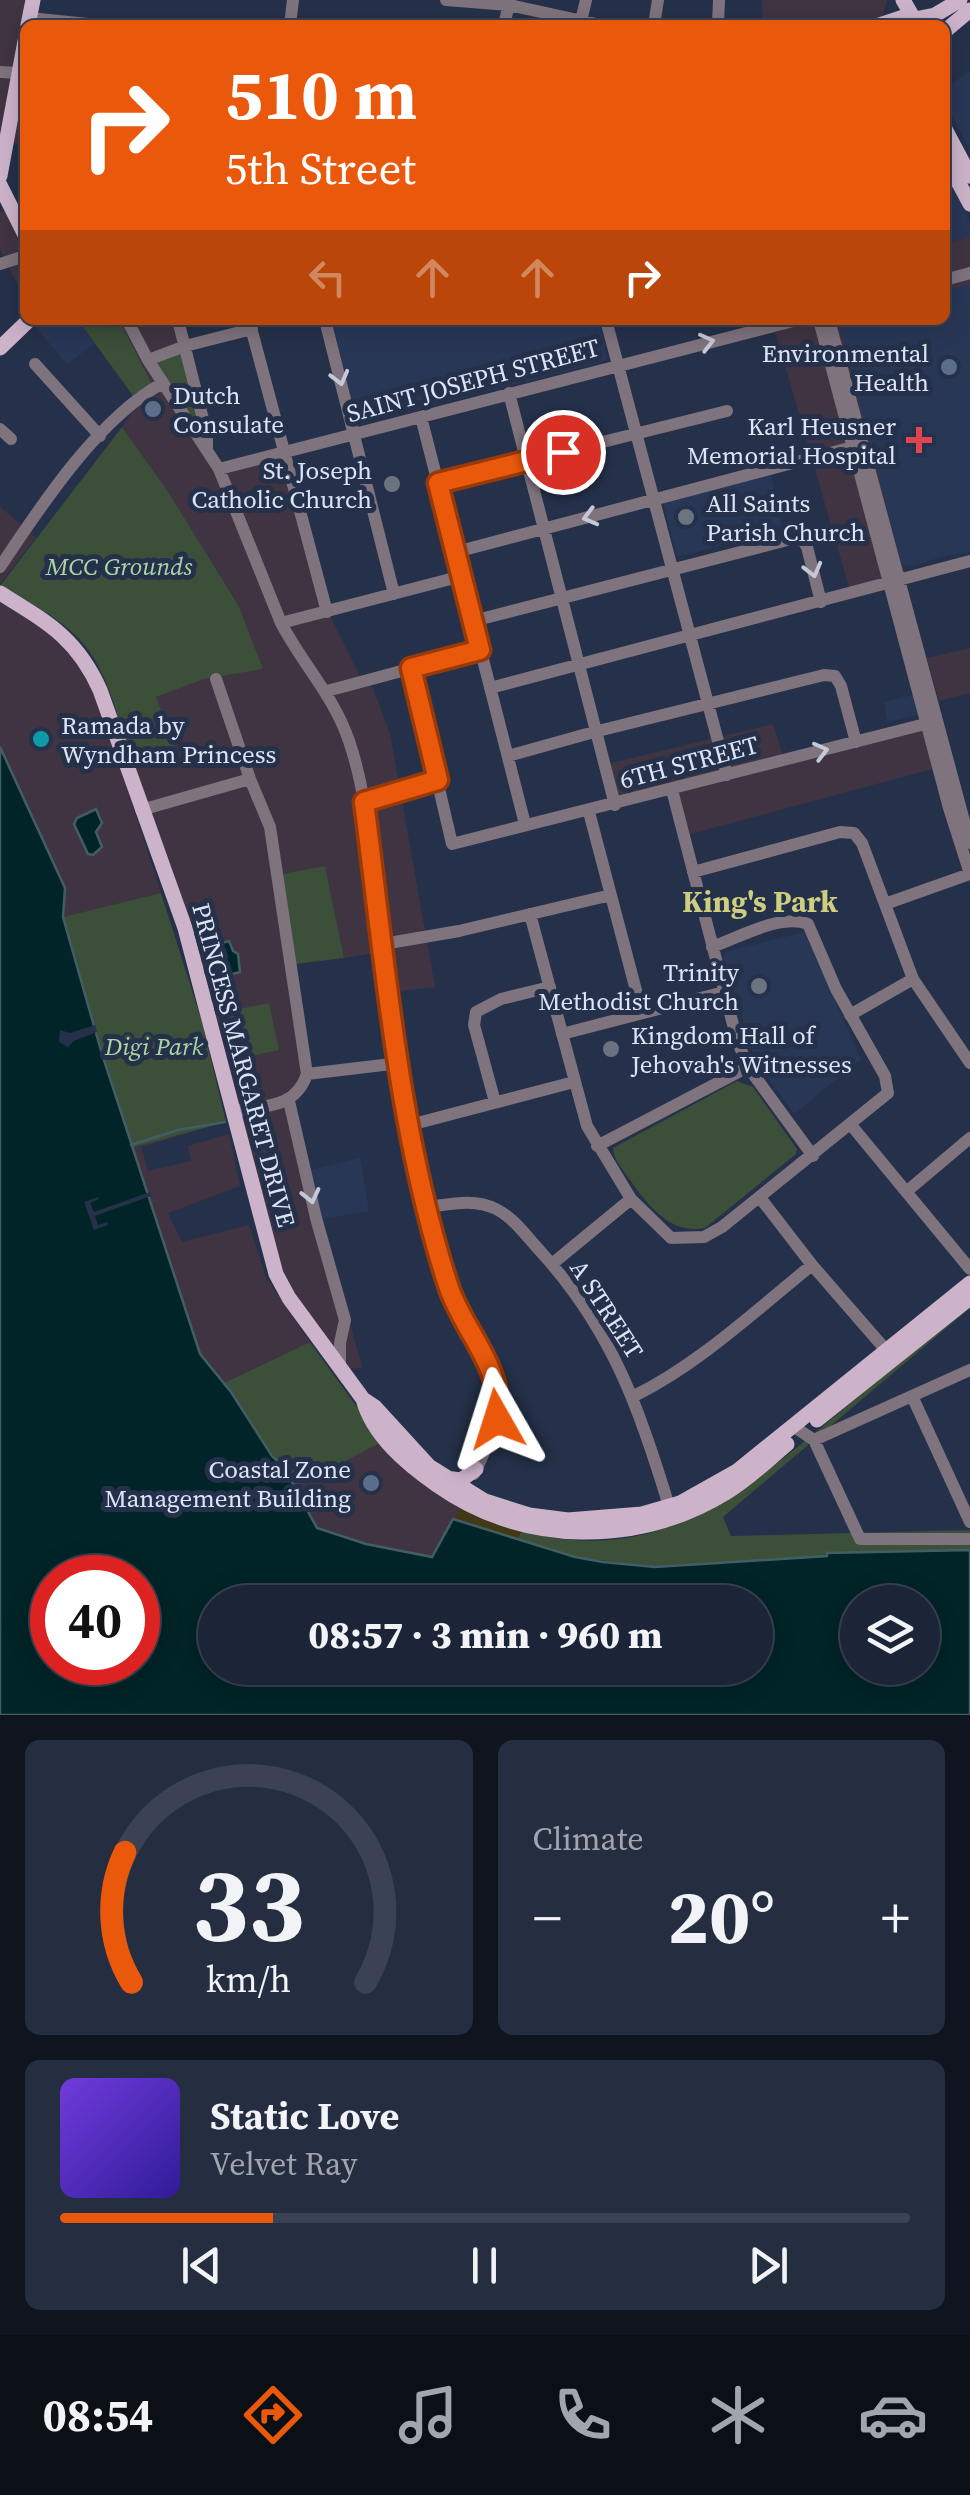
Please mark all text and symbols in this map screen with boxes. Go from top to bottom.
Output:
text: 510 m [225,46,417,142]
icon: right [60,60,190,190]
text: 5th Street [225,137,416,199]
icon: left [300,250,355,305]
icon: ahead [405,250,460,305]
icon: ahead [510,250,565,305]
icon: right [615,250,670,305]
street label: SAINT JOSEPH STREET [343,330,603,430]
one-way arrow [698,333,715,354]
place label: Environmental Health [762,336,929,399]
marker: Environmental Health [938,356,960,378]
one-way arrow [328,369,349,386]
place label: Dutch Consulate [173,378,284,441]
marker: Dutch Consulate [142,398,164,420]
place label: Karl Heusner Memorial Hospital [687,409,896,472]
pin [521,410,606,495]
icon: arrive [536,425,591,480]
marker: Karl Heusner Memorial Hospital [906,427,932,453]
place label: St. Joseph Catholic Church [191,453,372,516]
marker: St. Joseph Catholic Church [381,473,403,495]
place label: All Saints Parish Church [706,486,865,549]
one-way arrow [582,505,599,526]
marker: All Saints Parish Church [675,506,697,528]
park label: MCC Grounds [45,549,193,583]
one-way arrow [801,561,822,578]
place label: Ramada by Wyndham Princess [61,708,276,771]
street label: 6TH STREET [616,727,762,797]
marker: Ramada by Wyndham Princess [30,728,52,750]
one-way arrow [812,742,829,763]
district label: King's Park [682,881,838,922]
street label: PRINCESS MARGARET DRIVE [184,899,304,1231]
place label: Trinity Methodist Church [538,955,739,1018]
marker: Trinity Methodist Church [748,975,770,997]
place label: Kingdom Hall of Jehovah's Witnesses [630,1018,852,1081]
park label: Digi Park [104,1029,204,1063]
marker: Kingdom Hall of Jehovah's Witnesses [600,1038,622,1060]
one-way arrow [299,1188,320,1205]
street label: A STREET [562,1253,652,1365]
position arrow [445,1367,549,1471]
place label: Coastal Zone Management Building [105,1452,351,1515]
marker: Coastal Zone Management Building [360,1472,382,1494]
speed limit sign: 40 [30,1555,160,1685]
map controls [840,1585,940,1685]
button: layers [840,1585,940,1685]
text: 08:57 · 3 min · 960 m [308,1609,663,1661]
text: Climate [533,1817,644,1861]
text: 33 [192,1832,305,1975]
text: 20° [668,1865,775,1968]
text: − [533,1880,562,1955]
text: + [881,1880,910,1955]
text: km/h [206,1955,291,2004]
text: Static Love [210,2090,399,2142]
text: Velvet Ray [210,2142,357,2186]
icon: previous [174,2238,229,2293]
icon: pause [457,2238,512,2293]
icon: next [741,2238,796,2293]
icon: directions [238,2380,308,2450]
icon: music [393,2380,463,2450]
icon: phone [548,2380,618,2450]
icon: climate [703,2380,773,2450]
icon: car [858,2380,928,2450]
text: 08:54 [42,2384,153,2446]

